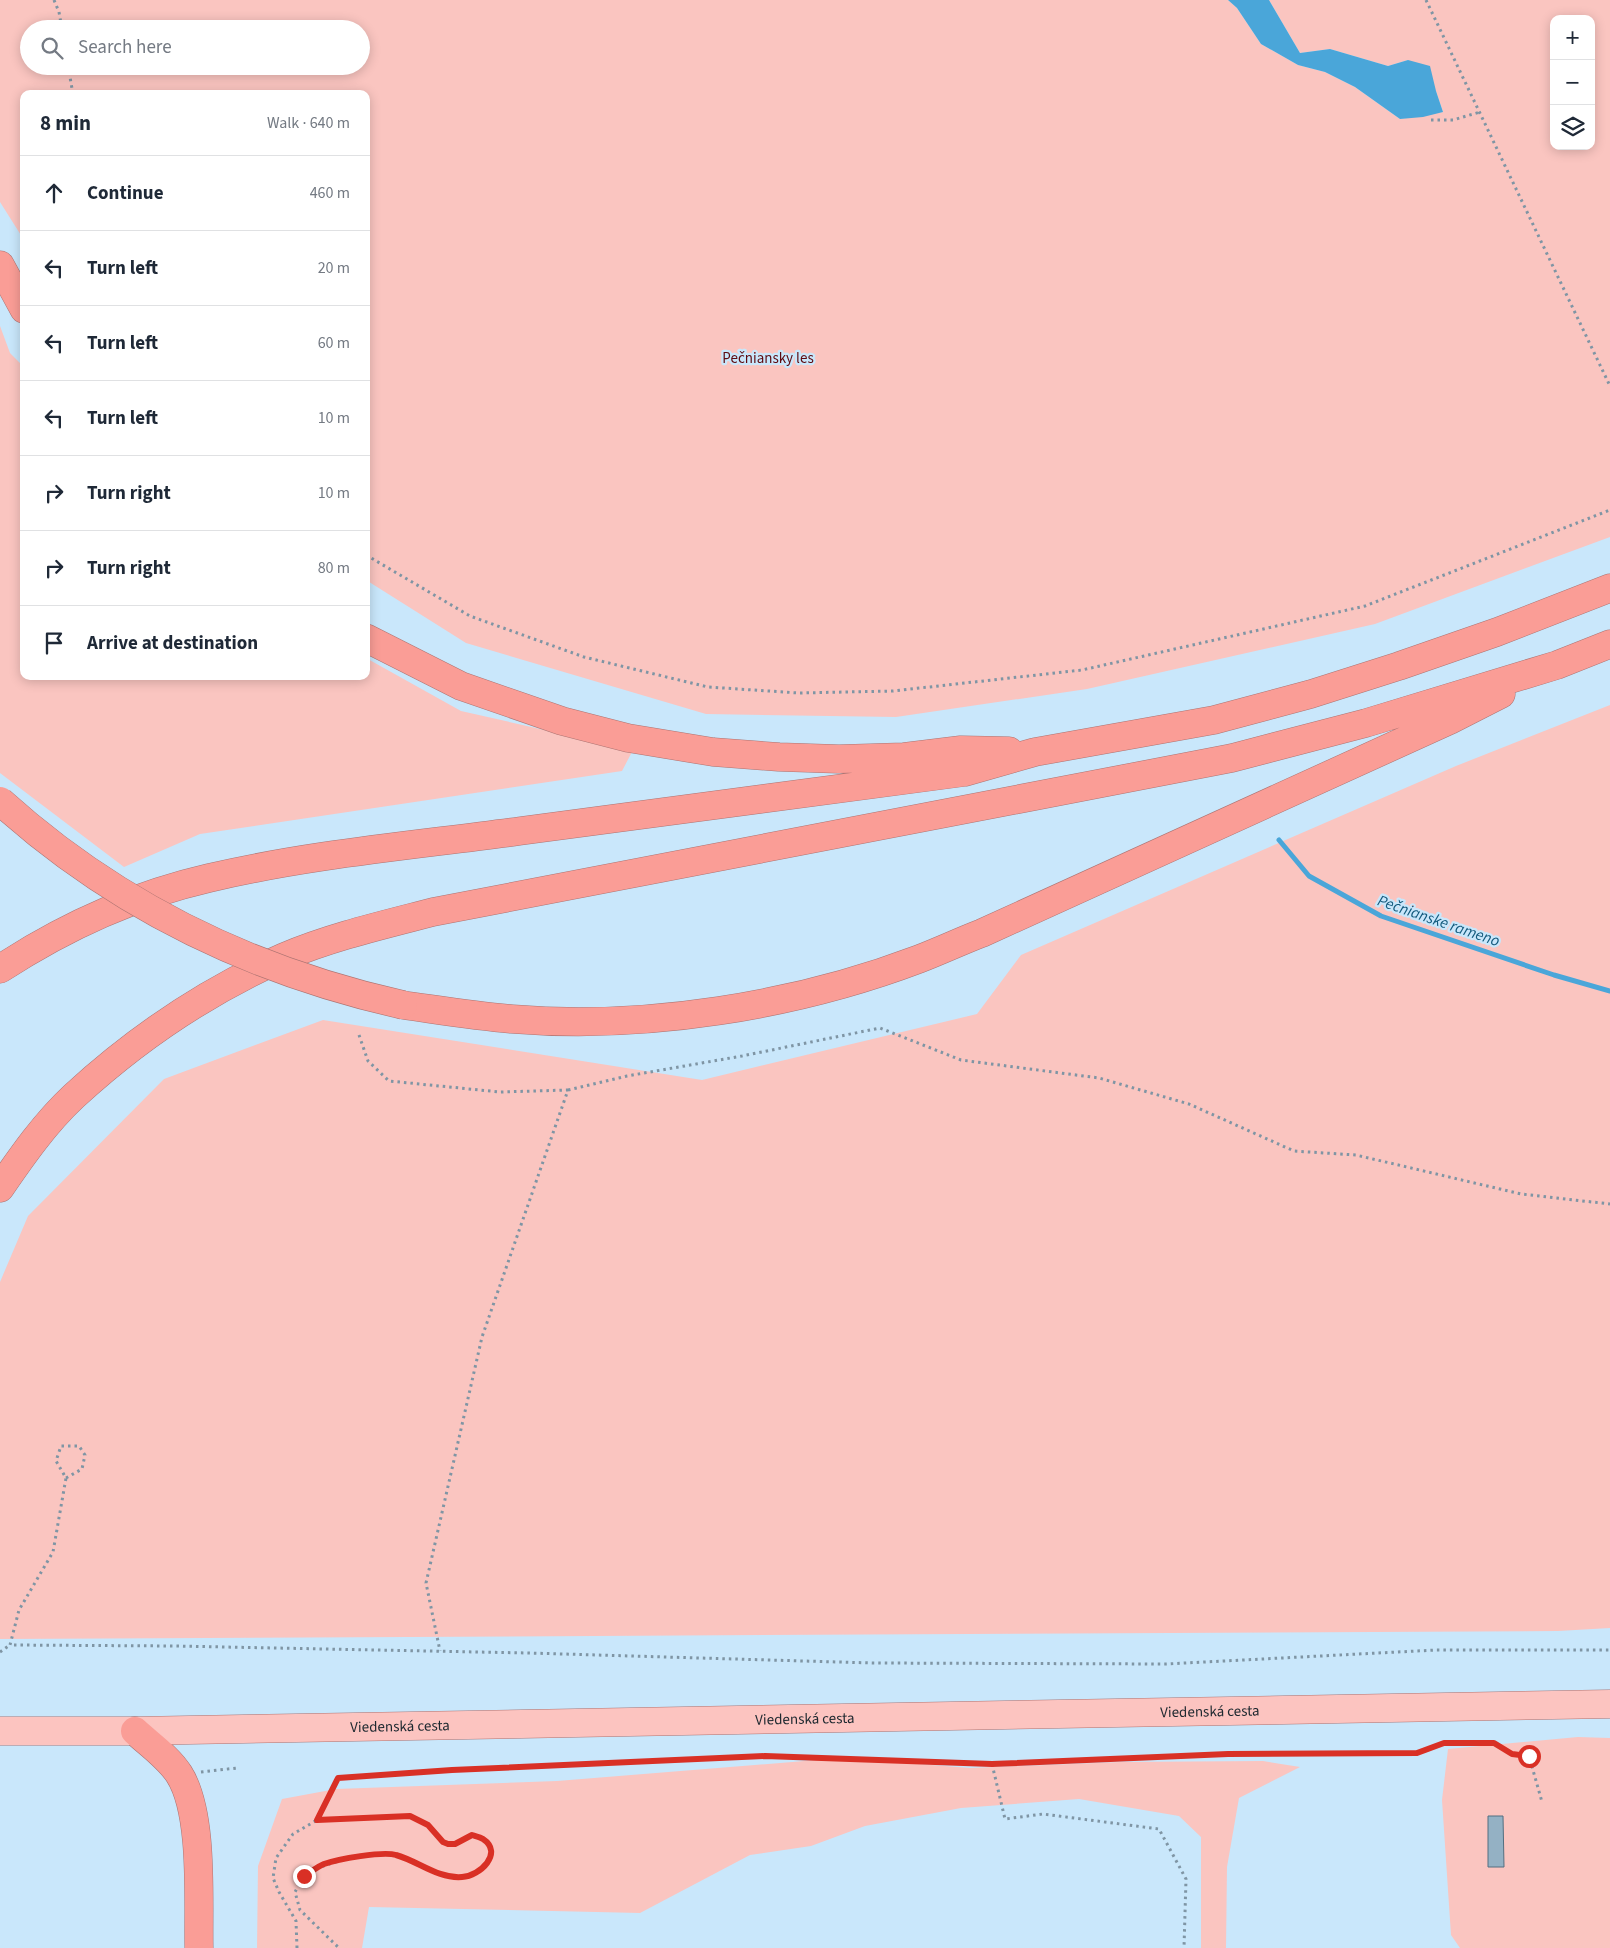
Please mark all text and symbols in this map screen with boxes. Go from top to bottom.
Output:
map controls [1550,15,1595,150]
button: + [1550,15,1595,60]
search box [20,20,370,75]
icon: search [38,34,66,62]
text: Search here [78,34,172,61]
button: − [1550,60,1595,105]
button: layers [1550,105,1595,150]
text: 8 min [40,108,91,138]
text: Walk · 640 m [267,112,350,134]
icon: ahead [40,179,68,207]
text: Continue [87,180,164,207]
text: 460 m [310,182,350,204]
icon: left [40,254,68,282]
text: Turn left [87,255,158,282]
text: 20 m [318,257,350,279]
icon: left [40,329,68,357]
text: Turn left [87,330,158,357]
text: 60 m [318,332,350,354]
park label: Pečniansky les [722,348,814,369]
icon: left [40,404,68,432]
text: Turn left [87,405,158,432]
text: 10 m [318,407,350,429]
icon: right [40,479,68,507]
text: Turn right [87,480,171,507]
text: 10 m [318,482,350,504]
icon: right [40,554,68,582]
text: Turn right [87,555,171,582]
text: 80 m [318,557,350,579]
icon: arrive [40,629,68,657]
text: Arrive at destination [87,630,258,657]
water label: Pečnianske rameno [1375,890,1503,952]
street label: Viedenská cesta [1160,1700,1260,1723]
street label: Viedenská cesta [755,1708,855,1731]
street label: Viedenská cesta [350,1715,450,1738]
route start [1518,1745,1541,1768]
route end [293,1865,316,1888]

